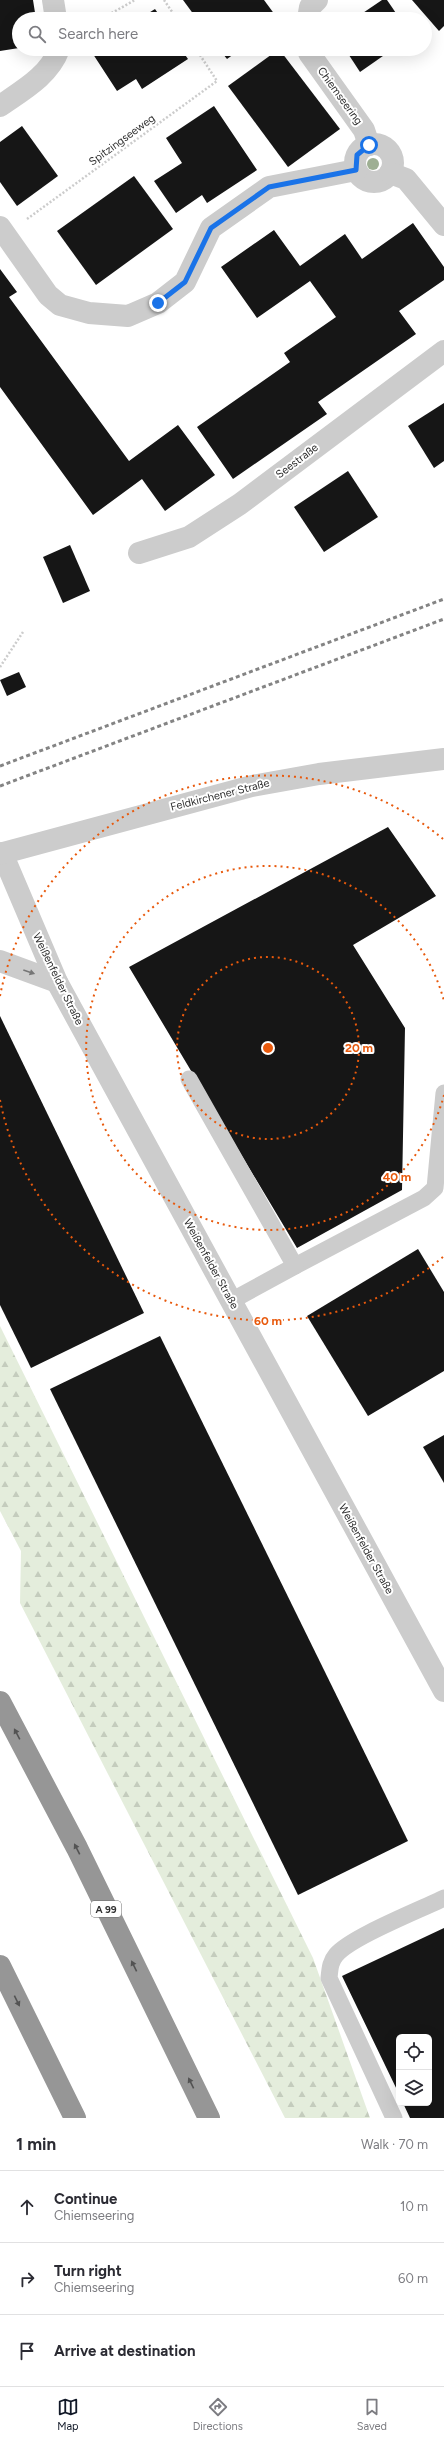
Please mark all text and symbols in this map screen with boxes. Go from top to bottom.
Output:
search box [12,12,432,56]
icon: search [26,23,48,45]
text: Search here [58,25,138,43]
street label: Chiemseering [315,65,365,127]
street label: Spitzingseeweg [86,112,158,168]
route start [360,136,378,154]
route end [149,294,167,312]
street label: Seestraße [273,441,321,481]
street label: Feldkirchener Straße [169,776,271,814]
street label: Weißenfelder Straße [30,931,86,1027]
one-way arrow [23,969,35,975]
centre of rings [261,1041,275,1055]
text: 20 m [345,1041,373,1055]
text: 40 m [383,1170,411,1184]
street label: Weißenfelder Straße [181,1217,241,1311]
text: 60 m [254,1314,282,1328]
street label: Weißenfelder Straße [336,1502,396,1596]
one-way arrow [14,1729,20,1740]
one-way arrow [74,1844,80,1855]
road number: A 99 [91,1901,121,1917]
one-way arrow [131,1960,137,1972]
one-way arrow [14,1995,20,2007]
map controls [396,2034,432,2106]
button: locate [396,2034,432,2070]
button: layers [396,2070,432,2106]
one-way arrow [188,2077,195,2089]
text: 1 min [16,2134,56,2154]
text: Walk · 70 m [361,2137,428,2152]
text: Continue [54,2190,117,2208]
icon: ahead [16,2196,38,2218]
text: 10 m [400,2199,428,2214]
text: Chiemseering [54,2208,134,2223]
text: Turn right [54,2262,122,2280]
icon: right [16,2268,38,2290]
text: 60 m [398,2271,428,2286]
text: Chiemseering [54,2280,134,2295]
icon: arrive [16,2340,38,2362]
text: Arrive at destination [54,2342,195,2360]
tab: Map [57,2396,79,2433]
tab: Directions [193,2396,243,2433]
tab: Saved [357,2396,387,2433]

